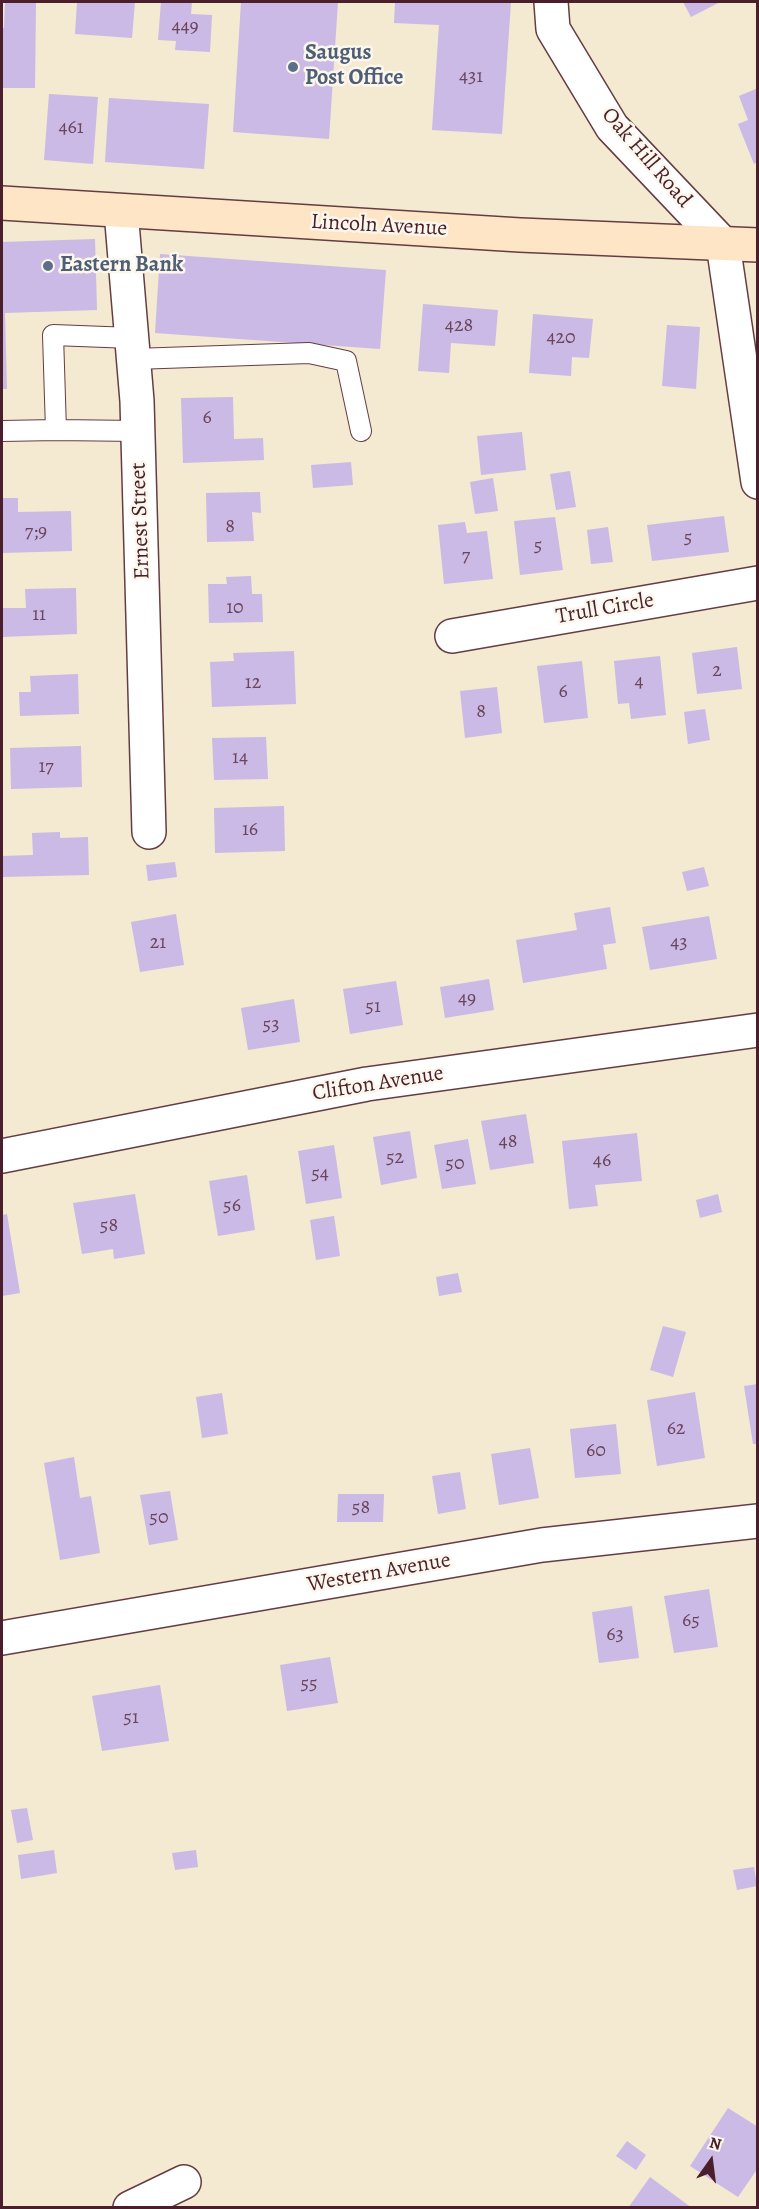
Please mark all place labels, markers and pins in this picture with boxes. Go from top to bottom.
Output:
place label: Saugus Post Office [305,41,403,92]
marker: Saugus Post Office [286,60,300,74]
place label: Eastern Bank [60,253,183,279]
marker: Eastern Bank [41,259,55,273]

